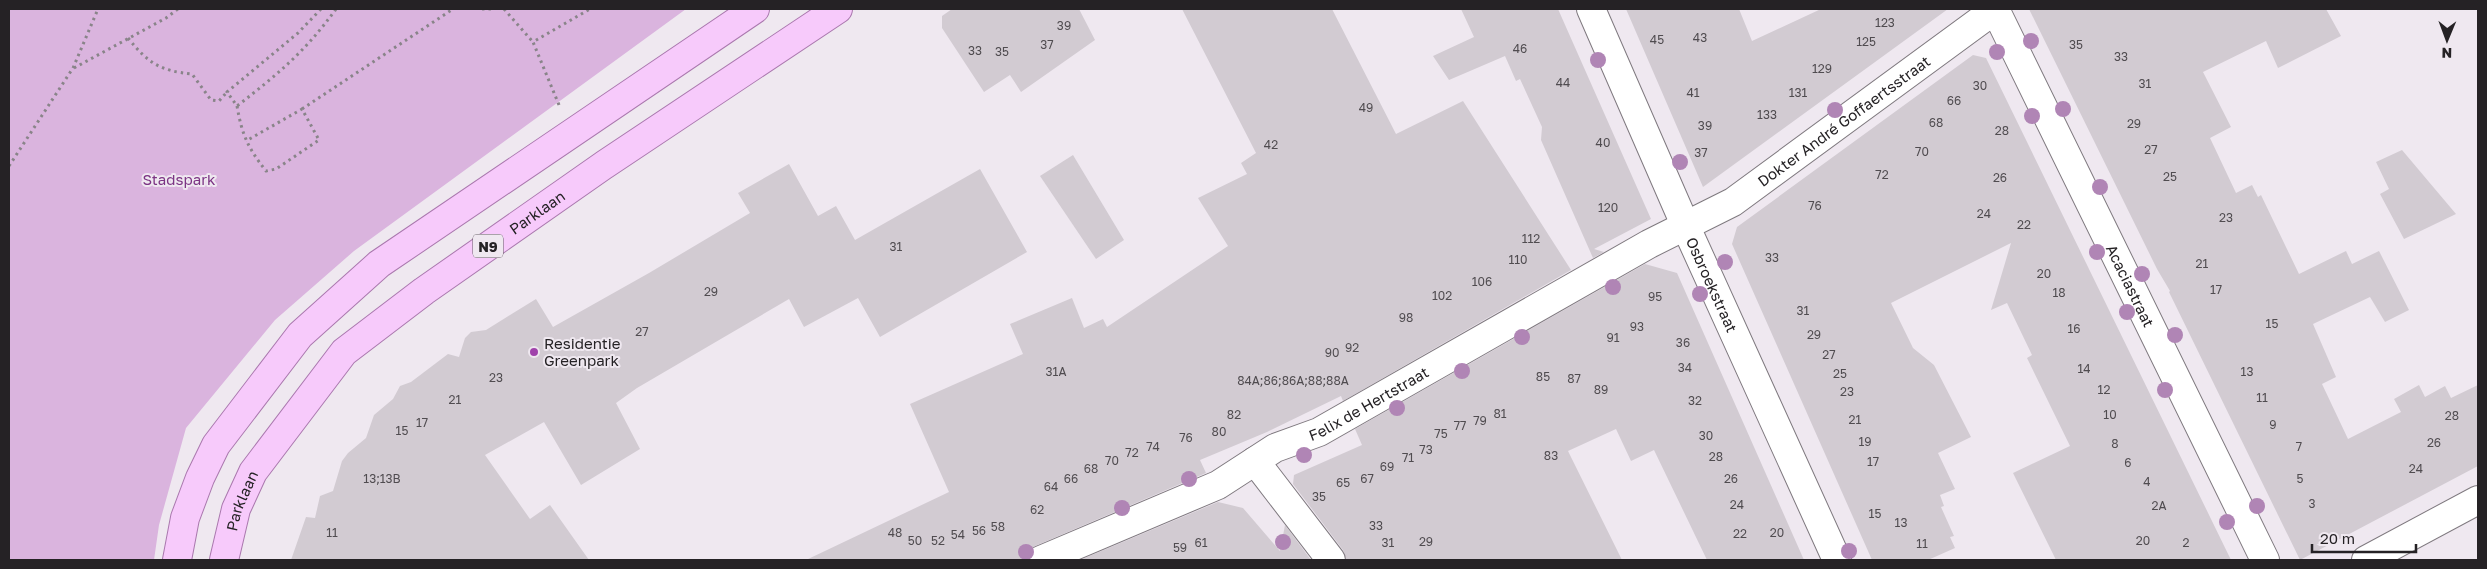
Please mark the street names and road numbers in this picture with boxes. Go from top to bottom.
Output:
street label: Dokter André Goffaertsstraat [1754,52,1933,190]
street label: Parklaan [506,186,568,238]
street label: Osbroekstraat [1683,234,1742,335]
road number: N9 [473,235,503,258]
street label: Acaciastraat [2103,241,2158,330]
street label: Felix de Hertstraat [1306,363,1432,444]
street label: Parklaan [222,468,261,533]

